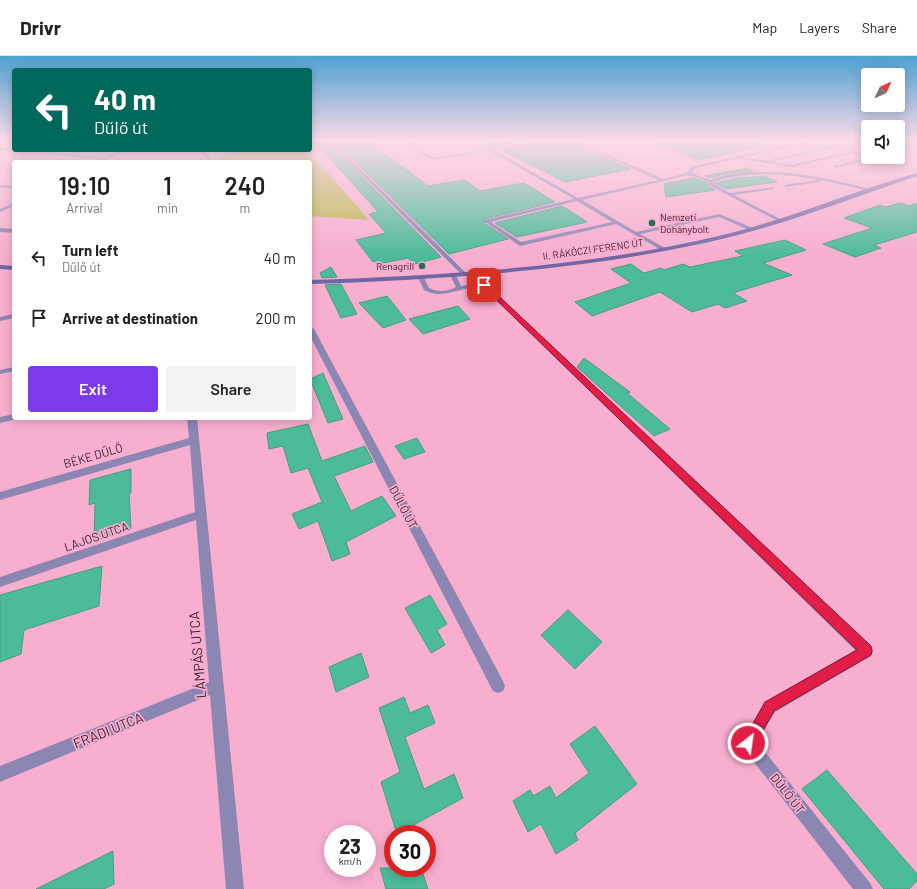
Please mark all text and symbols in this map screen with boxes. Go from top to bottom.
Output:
text: Drivr [20,16,61,39]
text: Map [752,19,777,36]
text: Layers [799,19,840,36]
text: Share [862,19,897,36]
north arrow [861,68,905,112]
map controls [861,68,905,164]
text: 40 m [94,82,156,116]
icon: left [28,84,80,136]
text: Dűlő út [94,116,148,138]
button: sound [861,120,905,164]
text: 19:10 [59,171,110,200]
text: 1 [163,171,172,200]
text: 240 [225,171,265,200]
text: Arrival [66,200,103,216]
text: min [157,200,178,216]
text: m [240,200,250,216]
place label: Nemzeti Dohánybolt [660,211,709,235]
marker: Nemzeti Dohánybolt [647,218,657,228]
street label: II. RÁKÓCZI FERENC ÚT [542,236,645,262]
text: Turn left [62,241,118,259]
icon: left [28,247,50,269]
text: 40 m [264,249,296,267]
text: Dűlő út [62,259,101,275]
place label: Renagrill [376,260,414,272]
marker: Renagrill [417,261,427,271]
pin [467,268,501,302]
icon: arrive [473,274,495,296]
icon: arrive [28,307,50,329]
text: Arrive at destination [62,309,198,327]
text: 200 m [256,309,296,327]
button: Exit [28,366,158,412]
button: Share [166,366,296,412]
street label: BÉKE DŰLŐ [62,440,124,470]
street label: DŰLŐ ÚT [387,483,421,531]
street label: LAJOS UTCA [62,518,130,554]
street label: LÁMPÁS UTCA [185,610,209,699]
street label: FRADI UTCA [71,708,146,752]
position arrow [727,722,769,764]
street label: DŰLŐ ÚT [768,770,808,816]
speed limit sign: 30 [384,825,436,877]
text: 23 [339,834,361,858]
text: km/h [339,855,361,867]

